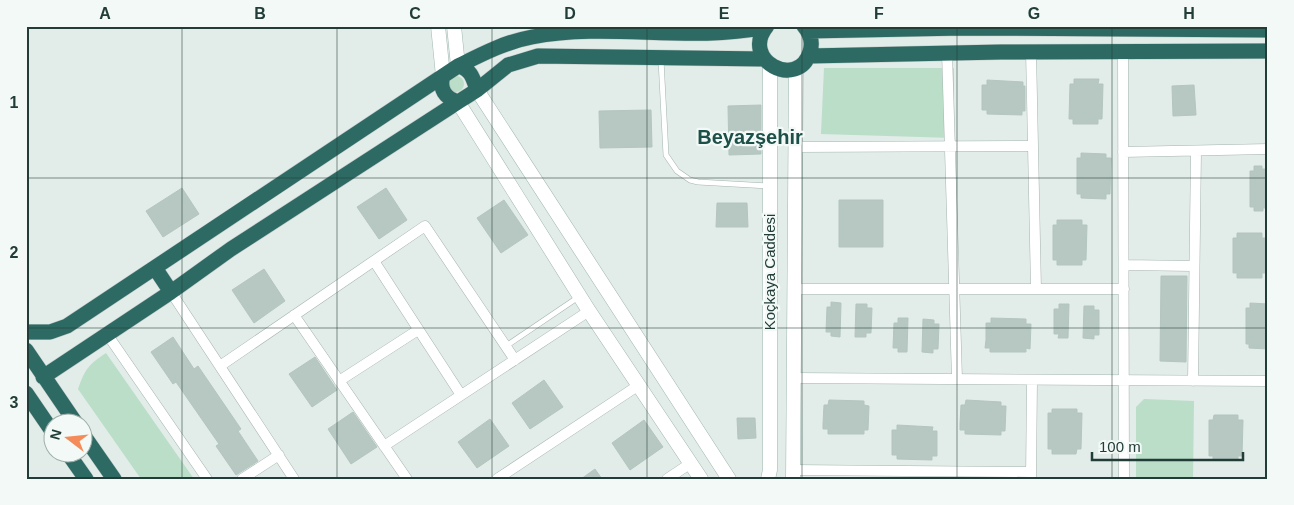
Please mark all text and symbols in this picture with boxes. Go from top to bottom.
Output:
text: A [99,5,111,22]
text: B [254,5,266,22]
text: C [409,5,421,22]
text: D [564,5,576,22]
text: E [719,5,730,22]
text: F [874,5,884,22]
text: G [1028,5,1040,22]
text: H [1183,5,1195,22]
text: 1 [10,94,19,111]
district label: Beyazşehir [697,126,803,148]
street label: Koçkaya Caddesi [761,214,778,330]
text: 2 [10,244,19,261]
text: 3 [10,394,19,411]
north arrow [42,412,92,462]
text: N [46,427,65,441]
scale bar [1092,430,1243,462]
text: 100 m [1099,438,1141,455]

